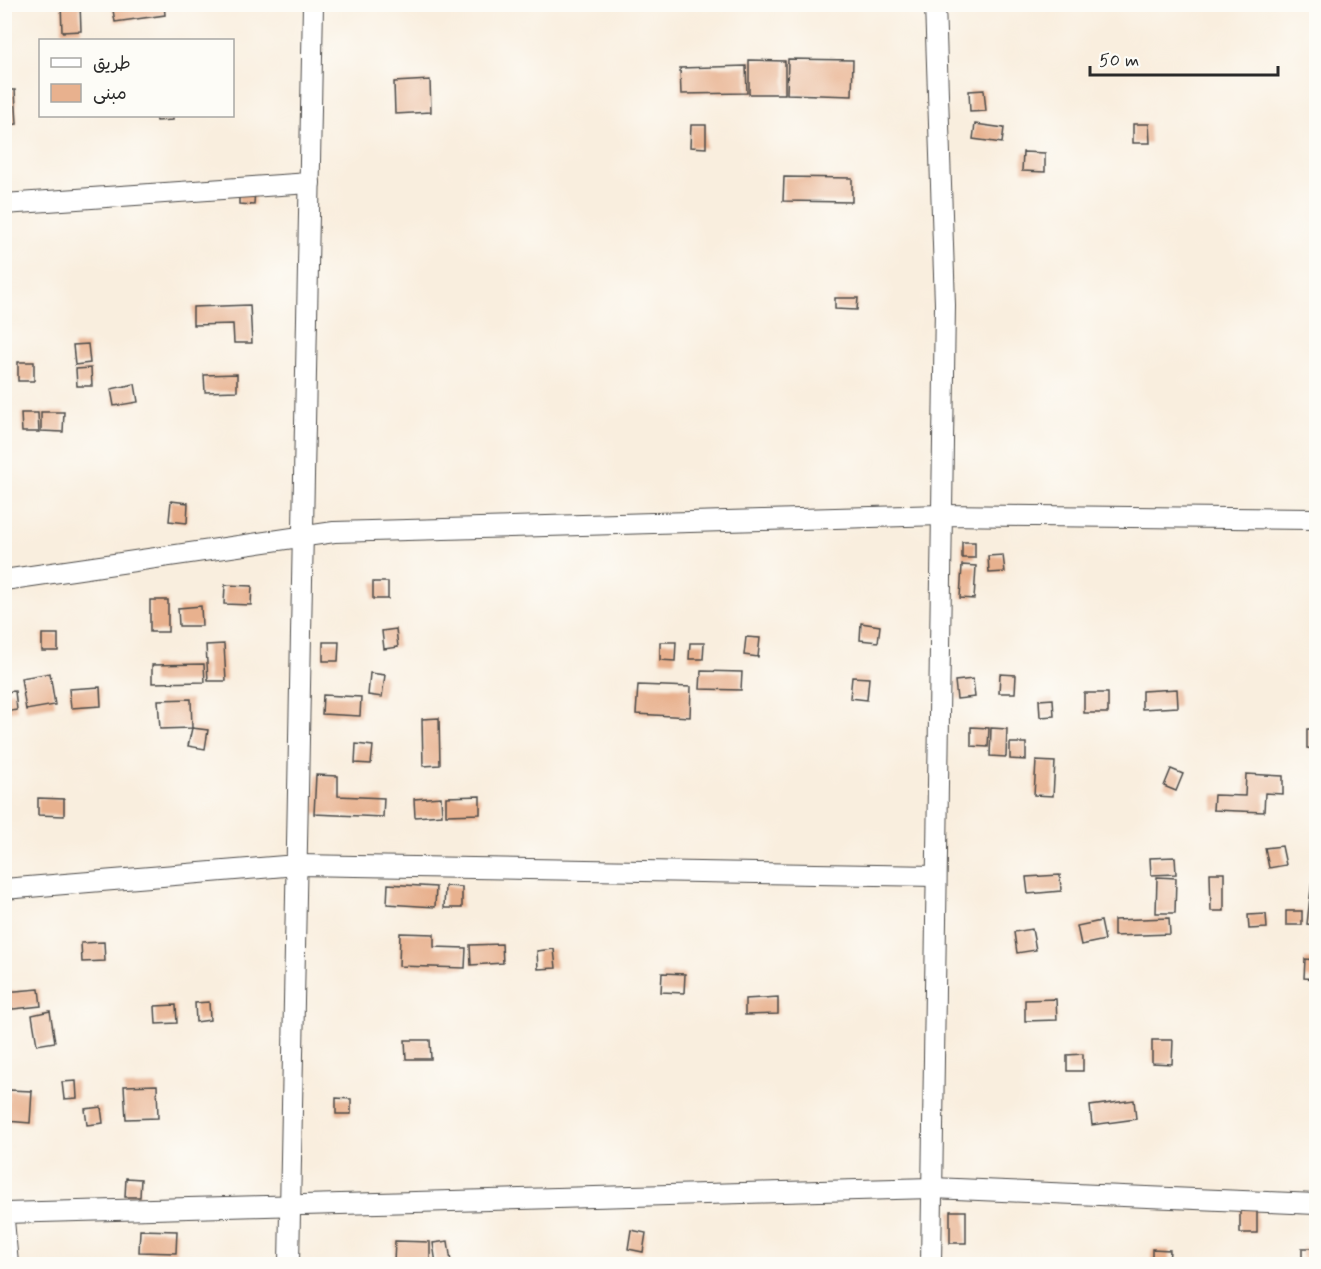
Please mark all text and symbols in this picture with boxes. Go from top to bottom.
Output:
legend [39,39,234,117]
scale bar [1090,39,1278,77]
text: 50 m [1099,49,1139,73]
text: طريق [93,52,131,76]
text: مبنى [93,82,127,106]

